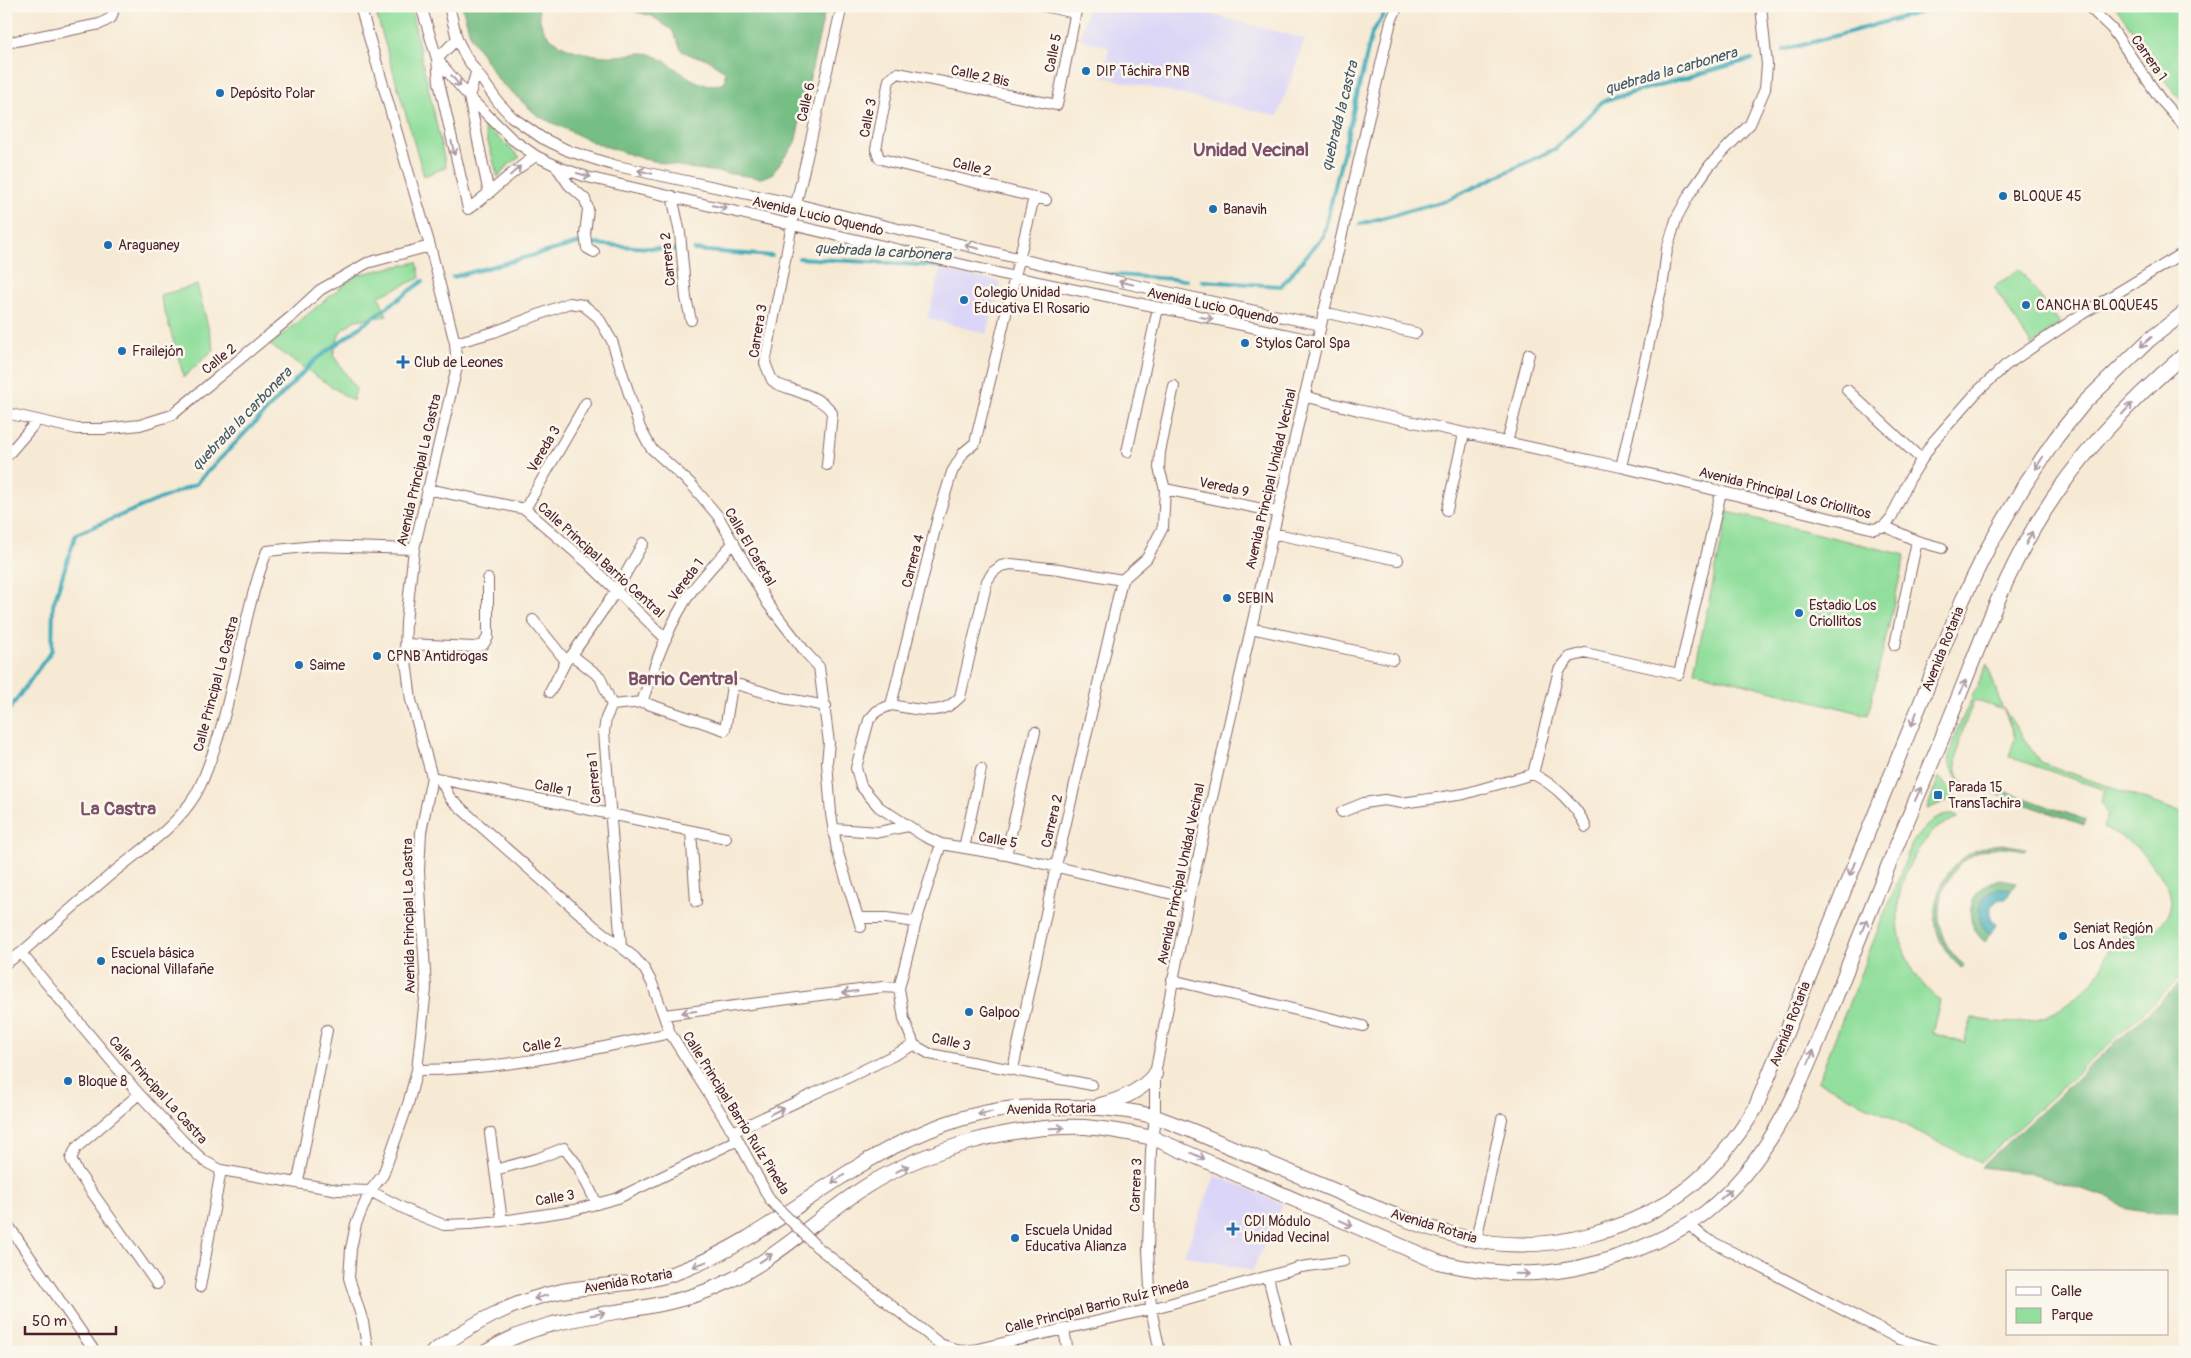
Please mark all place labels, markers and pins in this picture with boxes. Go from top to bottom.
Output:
place label: DIP Táchira PNB [1096,63,1190,80]
marker: DIP Táchira PNB [1080,65,1092,77]
place label: Depósito Polar [230,85,315,102]
marker: Depósito Polar [214,87,226,99]
place label: BLOQUE 45 [2013,188,2082,205]
marker: BLOQUE 45 [1997,190,2009,202]
place label: Banavih [1223,201,1267,218]
marker: Banavih [1207,203,1219,215]
place label: Araguaney [118,237,180,254]
marker: Araguaney [102,239,114,251]
place label: Colegio Unidad Educativa El Rosario [974,284,1090,317]
marker: Colegio Unidad Educativa El Rosario [958,294,970,306]
place label: CANCHA BLOQUE45 [2036,297,2158,314]
marker: CANCHA BLOQUE45 [2020,299,2032,311]
place label: Stylos Carol Spa [1255,335,1350,352]
marker: Stylos Carol Spa [1239,337,1251,349]
place label: Frailejón [132,343,184,360]
marker: Frailejón [116,345,128,357]
place label: Club de Leones [414,354,504,371]
marker: Club de Leones [396,355,410,369]
place label: SEBIN [1237,590,1274,607]
marker: SEBIN [1221,592,1233,604]
place label: Estadio Los Criollitos [1809,597,1877,630]
marker: Estadio Los Criollitos [1793,607,1805,619]
place label: CPNB Antidrogas [387,648,488,665]
marker: CPNB Antidrogas [371,650,383,662]
place label: Saime [309,657,345,674]
marker: Saime [293,659,305,671]
place label: Parada 15 TransTachira [1948,779,2021,812]
marker: Parada 15 TransTachira [1932,789,1944,801]
place label: Seniat Región Los Andes [2073,920,2153,953]
marker: Seniat Región Los Andes [2057,930,2069,942]
place label: Escuela básica nacional Villafañe [111,945,214,978]
marker: Escuela básica nacional Villafañe [95,955,107,967]
place label: Galpoo [979,1004,1020,1021]
marker: Galpoo [963,1006,975,1018]
place label: Bloque 8 [78,1073,127,1090]
marker: Bloque 8 [62,1075,74,1087]
place label: CDI Módulo Unidad Vecinal [1244,1213,1329,1246]
place label: Escuela Unidad Educativa Alianza [1025,1222,1127,1255]
marker: CDI Módulo Unidad Vecinal [1226,1222,1240,1236]
marker: Escuela Unidad Educativa Alianza [1009,1232,1021,1244]

